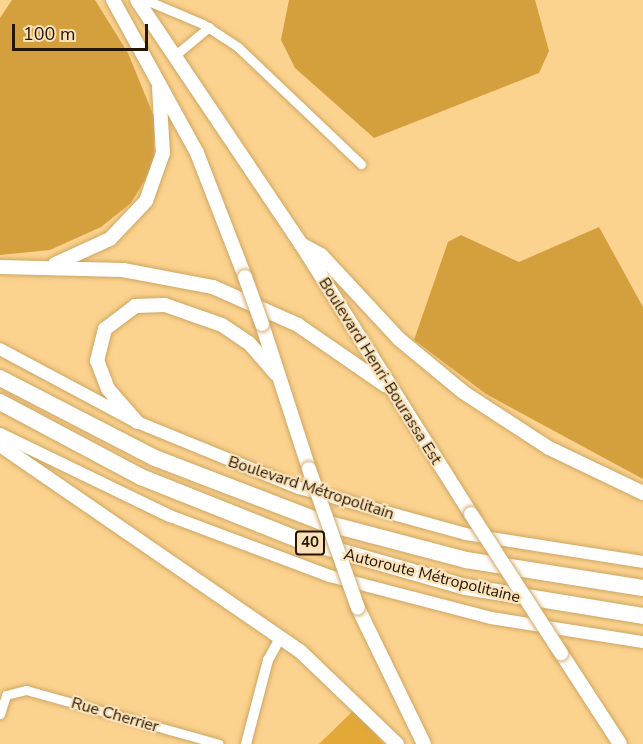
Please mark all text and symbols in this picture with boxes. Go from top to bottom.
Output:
scale bar [15,12,152,50]
text: 100 m [23,22,75,46]
street label: Boulevard Henri-Bourassa Est [314,274,446,468]
street label: Boulevard Métropolitain [226,452,396,524]
road number: 40 [295,531,325,555]
street label: Autoroute Métropolitaine [342,545,522,607]
street label: Rue Cherrier [69,693,161,737]

